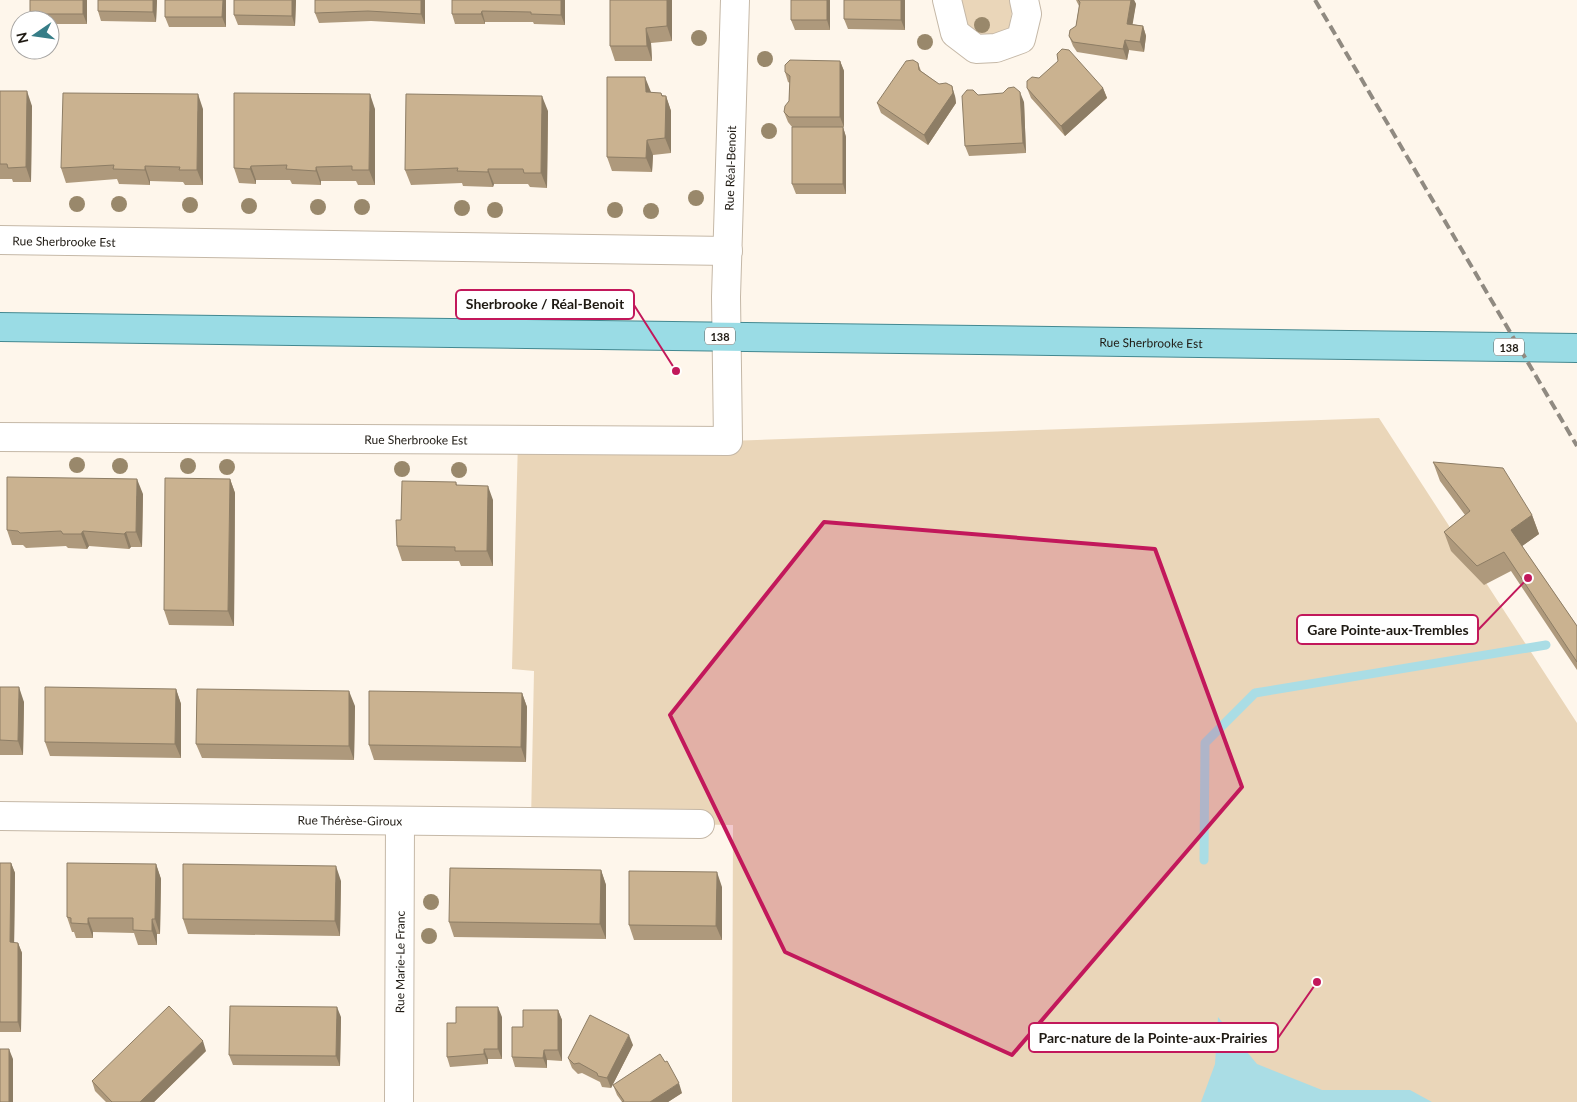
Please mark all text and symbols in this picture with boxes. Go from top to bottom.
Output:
north arrow [10,10,60,60]
text: N [12,31,31,45]
street label: Rue Réal-Benoit [721,125,739,211]
street label: Rue Sherbrooke Est [12,233,116,249]
callout: Sherbrooke / Réal-Benoit [456,290,634,319]
text: Sherbrooke / Réal-Benoit [466,295,625,312]
road number: 138 [705,328,735,344]
street label: Rue Sherbrooke Est [1099,334,1203,351]
road number: 138 [1494,338,1524,356]
street label: Rue Sherbrooke Est [364,432,468,447]
callout: Gare Pointe-aux-Trembles [1297,615,1478,644]
text: Gare Pointe-aux-Trembles [1307,621,1469,638]
street label: Rue Thérèse-Giroux [297,812,402,828]
street label: Rue Marie-Le Franc [392,910,407,1013]
callout: Parc-nature de la Pointe-aux-Prairies [1029,1023,1278,1052]
text: Parc-nature de la Pointe-aux-Prairies [1039,1029,1267,1046]

